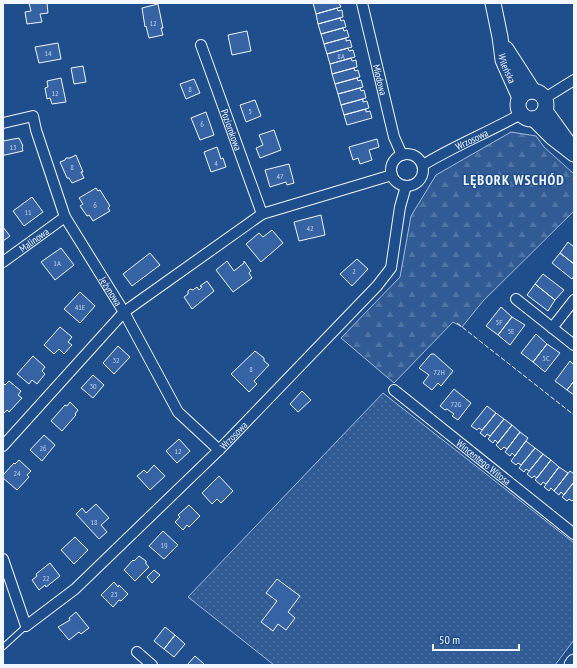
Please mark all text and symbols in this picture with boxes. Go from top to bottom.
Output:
house number: 12 [149,18,157,28]
house number: 14 [44,48,52,58]
house number: 8A [337,51,345,61]
street label: Wileńska [496,53,519,85]
street label: Miodowa [370,63,390,97]
house number: 8 [188,84,192,94]
house number: 12 [51,88,59,98]
house number: 5 [248,106,252,116]
street label: Poziomkowa [218,107,245,152]
house number: 6 [200,119,204,129]
street label: Wrzosowa [453,126,490,153]
house number: 13 [9,142,17,152]
house number: 4 [214,158,218,168]
house number: 8 [70,162,74,172]
house number: 47 [276,171,284,181]
district label: LĘBORK WSCHÓD [463,171,565,189]
house number: 6 [93,200,97,210]
house number: 11 [24,207,32,217]
house number: 42 [306,223,314,233]
street label: Malinowa [16,225,51,255]
house number: 1A [53,258,61,268]
house number: 2 [352,266,356,276]
street label: Jeżynowa [96,273,125,308]
house number: 41E [75,302,86,312]
house number: 5F [496,317,502,327]
house number: 5E [507,326,515,336]
house number: 5C [542,353,550,363]
house number: 32 [112,355,120,365]
house number: 8 [249,364,253,374]
house number: 72H [433,367,445,377]
house number: 30 [89,381,97,391]
house number: 72G [450,399,462,409]
street label: Wrzosowa [217,418,250,452]
street label: Wincentego Witosa [454,436,514,487]
house number: 26 [39,443,47,453]
house number: 12 [174,446,182,456]
house number: 24 [13,468,21,478]
house number: 18 [90,517,98,527]
house number: 19 [160,540,168,550]
house number: 22 [42,573,50,583]
house number: 23 [110,589,118,599]
scale bar [433,626,519,652]
text: 50 m [439,632,460,647]

